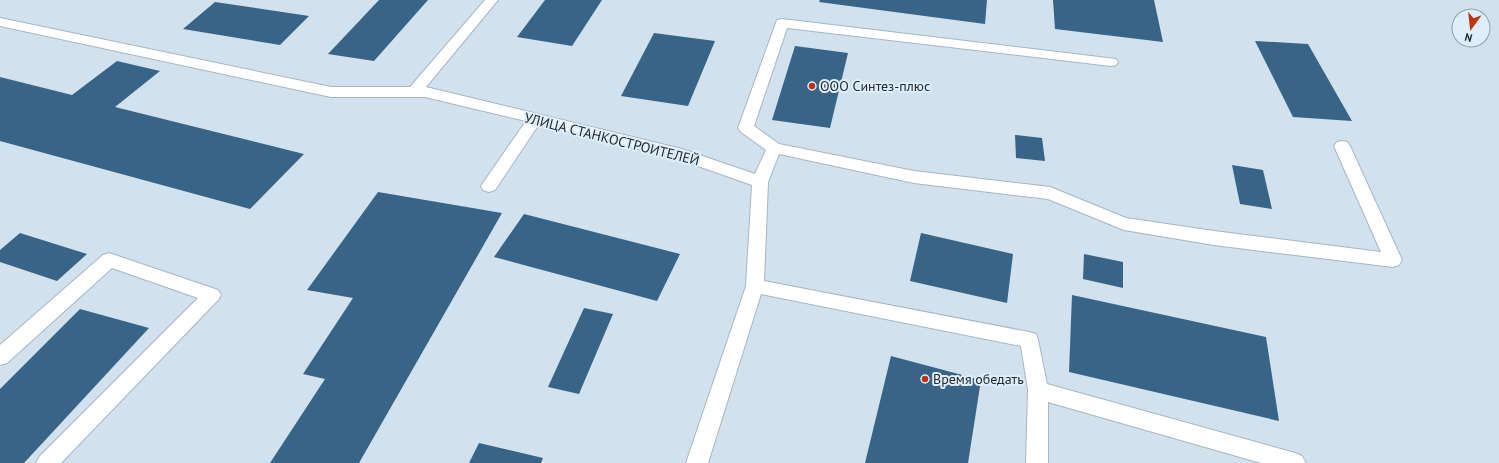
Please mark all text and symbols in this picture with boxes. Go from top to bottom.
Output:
north arrow [1451,8,1491,48]
text: N [1463,30,1474,45]
place label: ООО Синтез-плюс [820,77,930,95]
marker: ООО Синтез-плюс [807,81,817,91]
street label: УЛИЦА СТАНКОСТРОИТЕЛЕЙ [522,108,702,170]
place label: Время обедать [933,370,1024,388]
marker: Время обедать [920,374,930,384]

